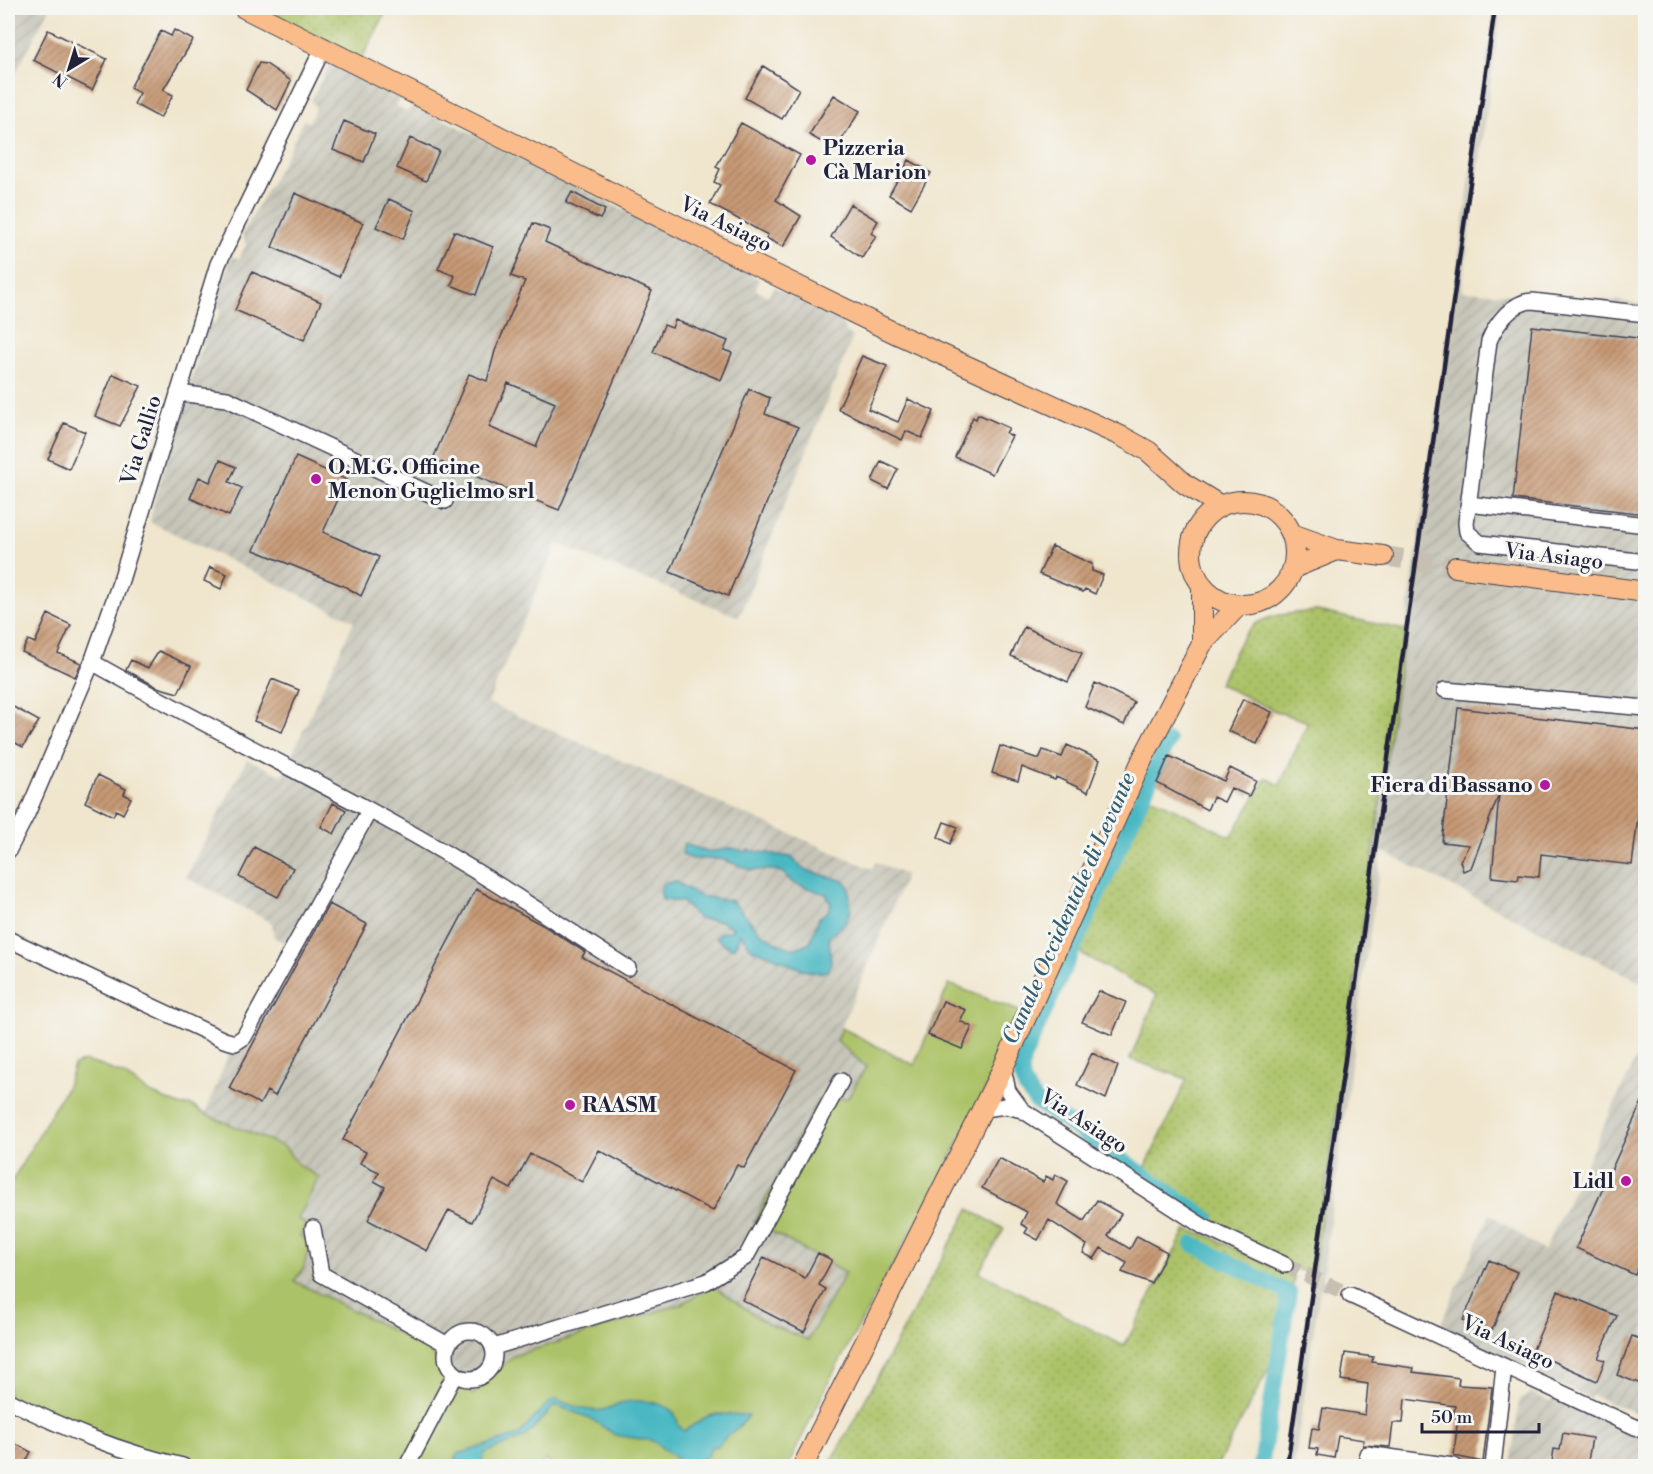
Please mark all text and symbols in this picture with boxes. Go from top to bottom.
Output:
north arrow [39,39,99,99]
text: N [49,68,72,92]
place label: Pizzeria Cà Marion [823,136,927,186]
marker: Pizzeria Cà Marion [804,153,818,167]
street label: Via Asiago [674,191,776,258]
street label: Via Gallio [116,392,168,490]
place label: O.M.G. Officine Menon Guglielmo srl [328,455,534,505]
marker: O.M.G. Officine Menon Guglielmo srl [309,472,323,486]
street label: Via Asiago [1502,538,1605,576]
water label: Canale Occidentale di Levante [997,768,1142,1049]
place label: Fiera di Bassano [1371,773,1533,799]
marker: Fiera di Bassano [1538,778,1552,792]
street label: Via Asiago [1034,1083,1132,1160]
place label: RAASM [582,1093,657,1119]
marker: RAASM [563,1098,577,1112]
place label: Lidl [1573,1169,1614,1195]
marker: Lidl [1619,1174,1633,1188]
street label: Via Asiago [1456,1310,1558,1376]
scale bar [1422,1396,1539,1434]
text: 50 m [1431,1406,1473,1429]

